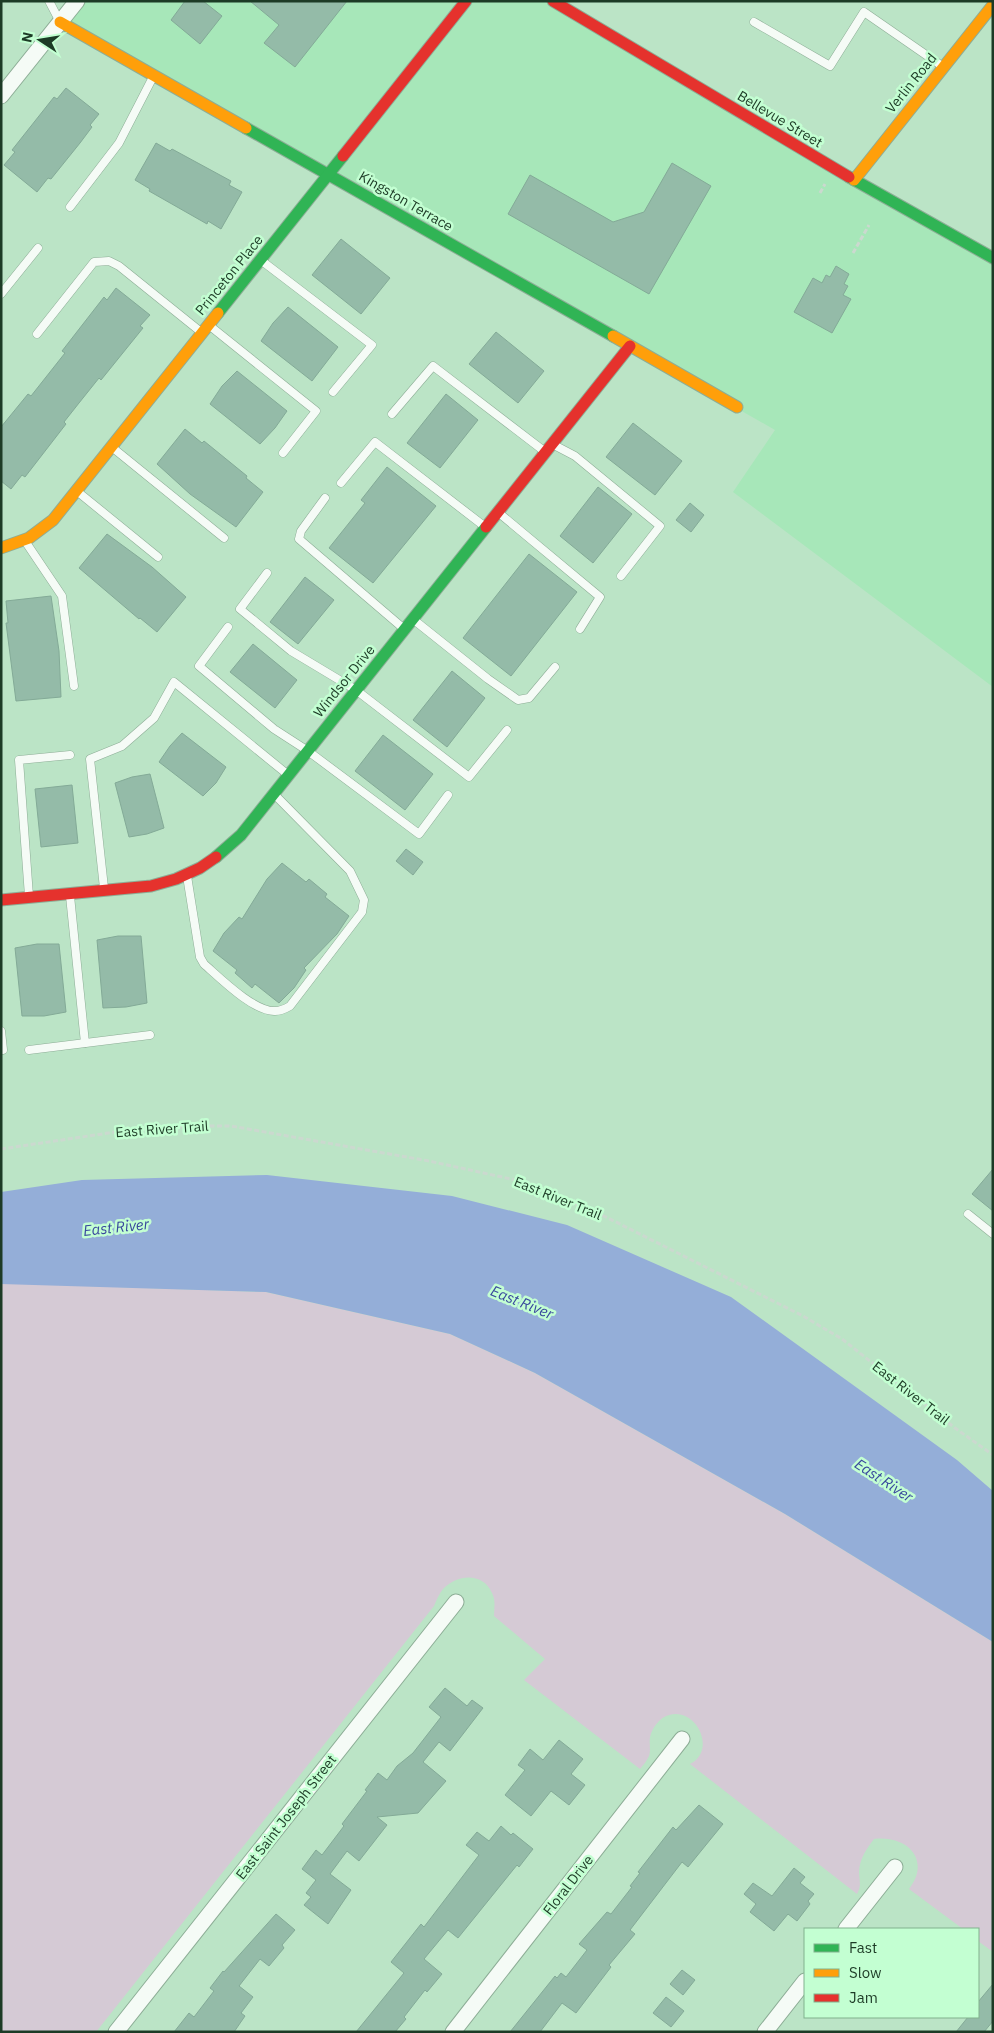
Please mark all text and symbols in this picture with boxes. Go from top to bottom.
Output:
north arrow [15,15,65,65]
text: N [17,30,37,44]
street label: Verlin Road [881,49,941,117]
street label: Bellevue Street [734,87,826,152]
street label: Kingston Terrace [356,167,456,235]
street label: Princeton Place [191,231,267,319]
street label: Windsor Drive [309,641,379,721]
street label: East River Trail [115,1117,209,1141]
street label: East River Trail [511,1172,605,1224]
water label: East River [82,1214,150,1240]
water label: East River [488,1281,557,1323]
street label: East River Trail [869,1357,953,1429]
water label: East River [851,1454,917,1506]
street label: East Saint Joseph Street [232,1751,340,1883]
street label: Floral Drive [539,1851,597,1919]
legend [804,1928,979,2018]
text: Fast [849,1938,877,1957]
text: Slow [849,1963,882,1982]
text: Jam [849,1988,878,2007]

